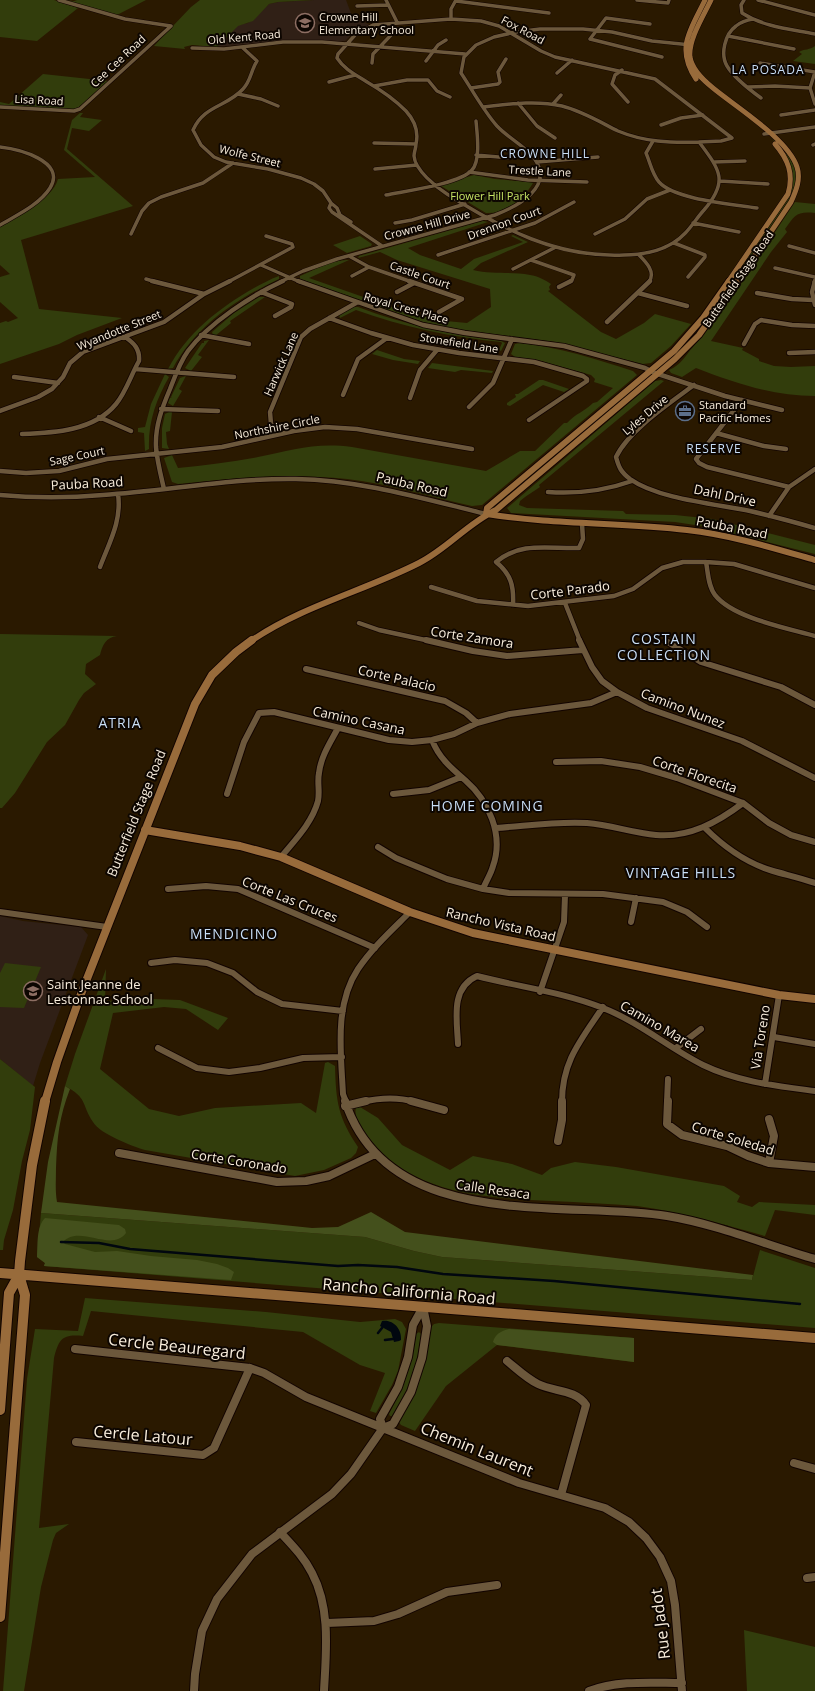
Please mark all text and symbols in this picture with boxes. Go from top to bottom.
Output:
place label: Crowne Hill Elementary School [319,9,414,37]
school or university icon: Crowne Hill Elementary School [294,12,316,34]
street label: Fox Road [499,12,548,47]
street label: Old Kent Road [207,26,281,47]
street label: Cee Cee Road [87,31,149,90]
district label: LA POSADA [732,61,804,78]
street label: Lisa Road [14,91,64,108]
street label: Wolfe Street [218,141,283,170]
district label: CROWNE HILL [500,145,590,162]
street label: Trestle Lane [508,161,572,180]
park label: Flower Hill Park [450,188,530,203]
street label: Drennon Court [465,202,543,243]
street label: Crowne Hill Drive [382,206,472,243]
street label: Butterfield Stage Road [699,227,777,330]
street label: Castle Court [388,257,452,292]
street label: Royal Crest Place [362,288,450,327]
street label: Wyandotte Street [75,306,163,353]
street label: Harwick Lane [260,329,301,398]
street label: Stonefield Lane [419,329,499,356]
street label: Lyles Drive [619,391,671,438]
place label: Standard Pacific Homes [699,397,771,425]
office icon: Standard Pacific Homes [674,400,696,422]
street label: Northshire Circle [233,411,321,442]
district label: RESERVE [686,440,742,457]
street label: Sage Court [48,442,106,469]
street label: Pauba Road [375,467,449,501]
street label: Pauba Road [50,472,124,494]
street label: Dahl Drive [692,480,758,510]
street label: Pauba Road [695,511,769,543]
street label: Corte Parado [529,576,611,604]
street label: Corte Zamora [429,622,515,652]
district label: COSTAIN COLLECTION [617,629,711,664]
street label: Corte Palacio [356,660,438,696]
street label: Camino Nunez [638,684,728,732]
street label: Camino Casana [311,701,407,739]
district label: ATRIA [99,713,141,732]
street label: Butterfield Stage Road [102,747,170,879]
street label: Corte Florecita [650,751,740,797]
district label: HOME COMING [430,796,544,815]
district label: VINTAGE HILLS [626,863,736,882]
street label: Corte Las Cruces [240,872,340,926]
street label: Rancho Vista Road [444,903,558,945]
district label: MENDICINO [190,924,278,943]
place label: Saint Jeanne de Lestonnac School [47,975,153,1008]
school or university icon: Saint Jeanne de Lestonnac School [22,980,44,1002]
street label: Camino Marea [617,996,703,1056]
street label: Via Toreno [746,1003,774,1071]
street label: Corte Soledad [690,1117,776,1159]
street label: Corte Coronado [190,1145,288,1177]
street label: Calle Resaca [455,1175,531,1203]
street label: Rancho California Road [322,1272,496,1310]
street label: Cercle Beauregard [107,1328,247,1364]
street label: Chemin Laurent [417,1416,537,1482]
street label: Cercle Latour [93,1420,194,1450]
street label: Rue Jadot [645,1587,675,1661]

